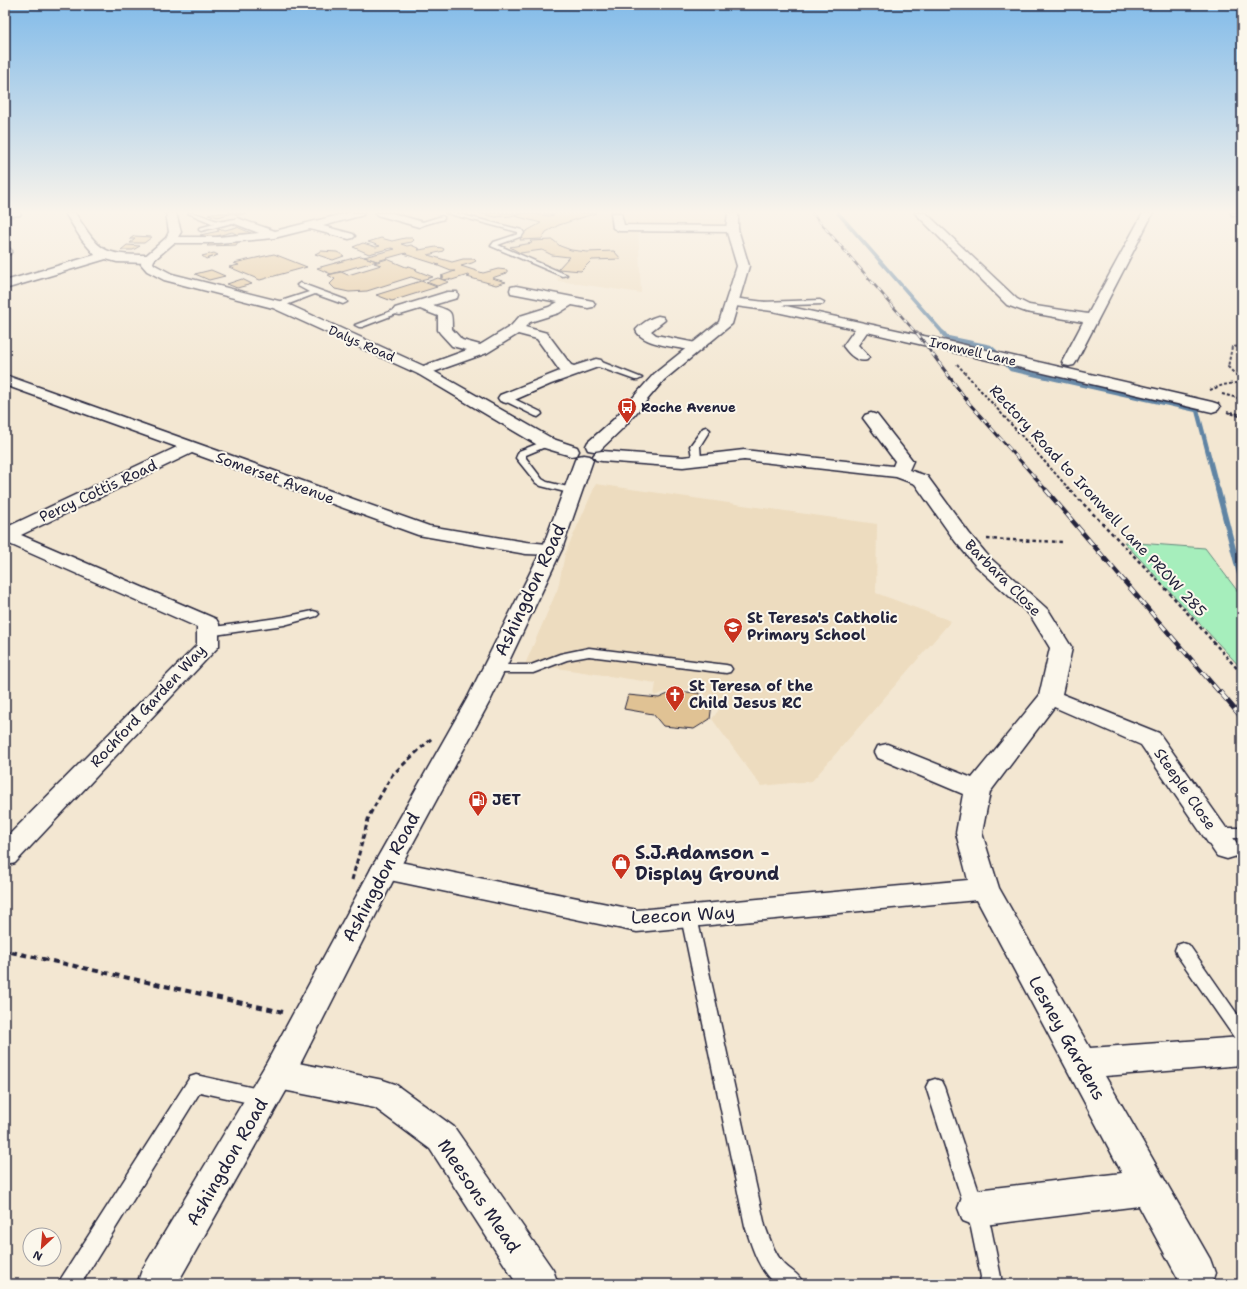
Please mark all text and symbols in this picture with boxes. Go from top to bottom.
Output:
street label: Dalys Road [326,321,398,366]
street label: Ironwell Lane [928,333,1018,370]
street label: Rectory Road to Ironwell Lane PROW 285 [985,381,1211,621]
bus stop icon: Roche Avenue [616,396,638,424]
place label: Roche Avenue [641,399,736,416]
street label: Somerset Avenue [213,447,337,509]
street label: Percy Cottis Road [36,455,161,527]
street label: Ashingdon Road [489,520,571,660]
street label: Barbara Close [960,535,1046,621]
place label: St Teresa's Catholic Primary School [747,608,898,645]
school or university icon: St Teresa's Catholic Primary School [722,616,744,644]
street label: Rochford Garden Way [86,640,210,772]
place label: St Teresa of the Child Jesus RC [689,676,813,713]
church icon: St Teresa of the Child Jesus RC [664,684,686,712]
street label: Steeple Close [1149,744,1221,834]
fuel station icon: JET [467,789,489,817]
place label: JET [492,790,522,810]
street label: Ashingdon Road [337,808,425,946]
place label: S.J.Adamson - Display Ground [635,841,779,886]
shop icon: S.J.Adamson - Display Ground [610,852,632,880]
street label: Leecon Way [630,900,736,930]
street label: Lesney Gardens [1023,971,1111,1105]
street label: Ashingdon Road [181,1094,273,1230]
street label: Meesons Mead [432,1134,526,1258]
north arrow [22,1227,62,1267]
text: N [30,1247,45,1264]

